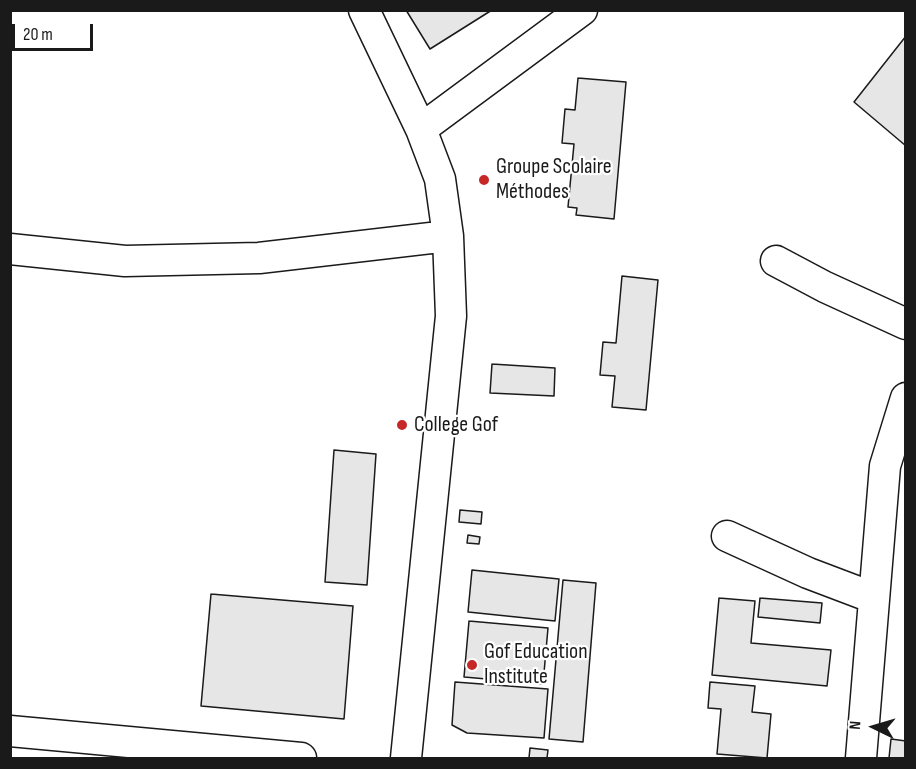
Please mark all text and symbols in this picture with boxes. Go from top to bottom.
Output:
scale bar [15,12,96,50]
text: 20 m [23,24,53,45]
place label: Groupe Scolaire Méthodes [496,154,611,206]
marker: Groupe Scolaire Méthodes [477,173,491,187]
place label: College Gof [414,412,498,438]
marker: College Gof [395,418,409,432]
place label: Gof Education Institute [484,639,588,690]
marker: Gof Education Institute [465,658,479,672]
north arrow [844,697,904,757]
text: N [846,720,865,730]

